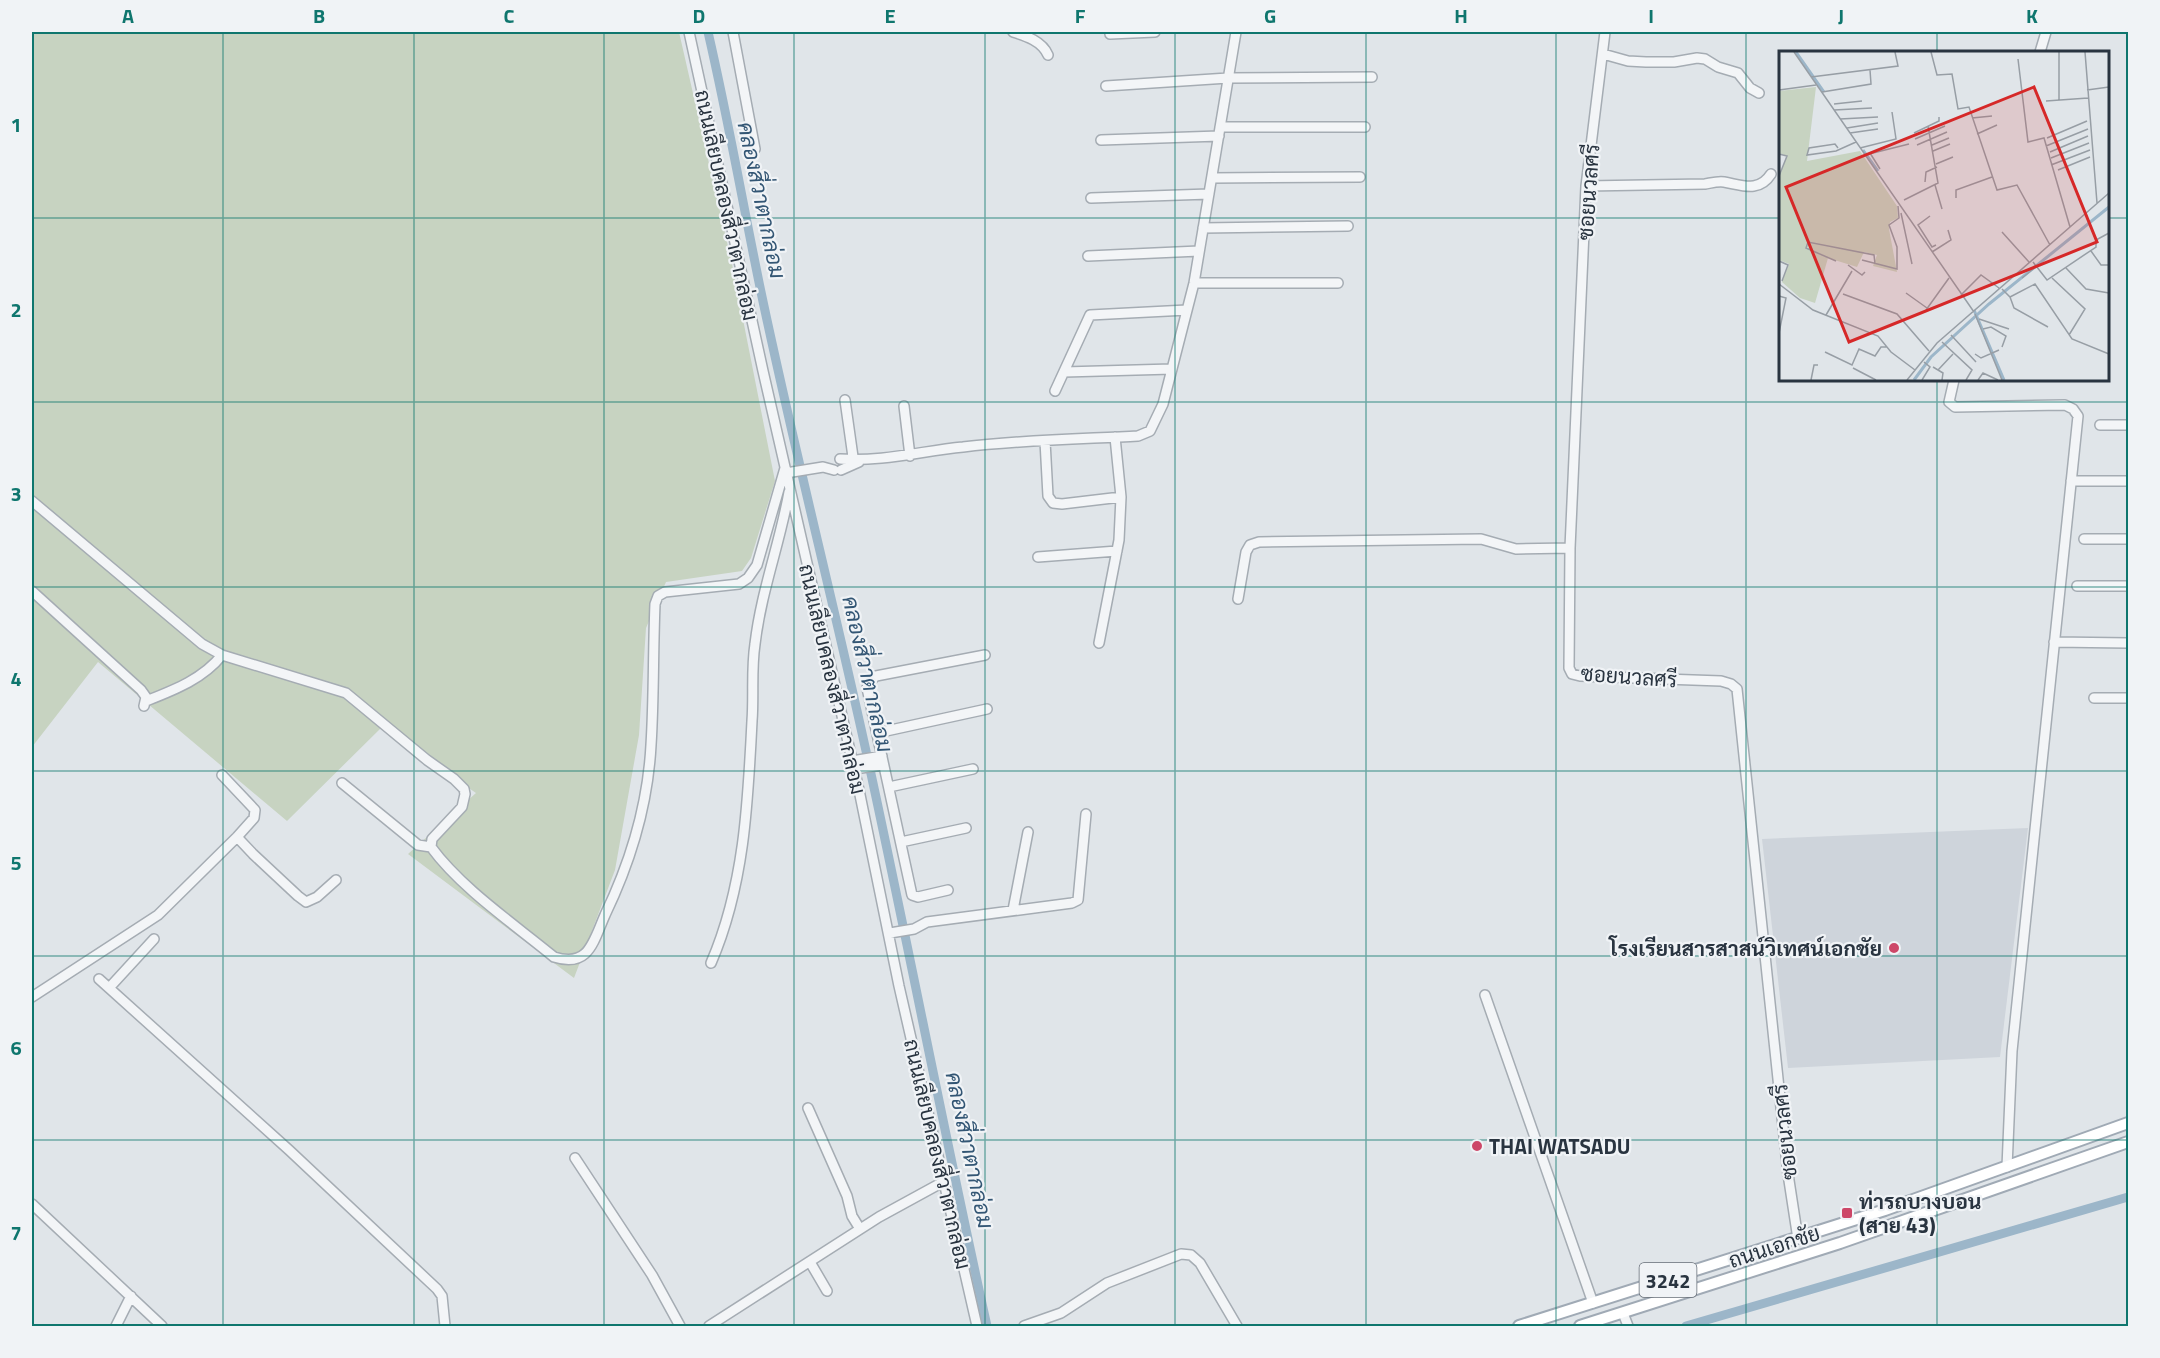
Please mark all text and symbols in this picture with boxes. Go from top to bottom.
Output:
text: A [122,0,134,31]
text: B [313,0,325,31]
text: C [504,0,515,31]
text: D [693,0,705,31]
text: E [884,0,896,31]
text: F [1075,0,1086,31]
text: G [1264,0,1276,31]
text: H [1454,0,1468,31]
text: I [1648,0,1654,31]
text: J [1838,0,1844,31]
text: K [2026,0,2038,31]
inset map [1779,51,2109,381]
street label: ถนนเลียบคลองสี่วาตากล่อม [687,86,770,323]
text: 1 [10,109,22,140]
water label: คลองสี่วาตากล่อม [729,118,797,282]
street label: ซอยนวลศรี [1569,143,1607,241]
text: 2 [10,294,22,325]
text: 3 [10,478,22,509]
street label: ถนนเลียบคลองสี่วาตากล่อม [791,560,878,797]
water label: คลองสี่วาตากล่อม [833,592,905,756]
street label: ซอยนวลศรี [1580,657,1678,695]
text: 4 [10,663,22,694]
text: 5 [10,847,22,878]
place label: โรงเรียนสารสาสน์วิเทศน์เอกชัย [1607,932,1882,964]
marker: โรงเรียนสารสาสน์วิเทศน์เอกชัย [1887,941,1901,955]
text: 6 [10,1032,22,1063]
street label: ถนนเลียบคลองสี่วาตากล่อม [896,1035,983,1272]
water label: คลองสี่วาตากล่อม [937,1068,1005,1232]
street label: ซอยนวลศรี [1763,1082,1805,1182]
place label: THAI WATSADU [1489,1130,1631,1162]
marker: THAI WATSADU [1470,1139,1484,1153]
place label: ท่ารถบางบอน (สาย 43) [1859,1185,1981,1241]
marker: ท่ารถบางบอน (สาย 43) [1840,1206,1854,1220]
street label: ถนนเอกชัย [1724,1216,1824,1276]
text: 7 [10,1217,22,1248]
road number: 3242 [1640,1263,1696,1297]

